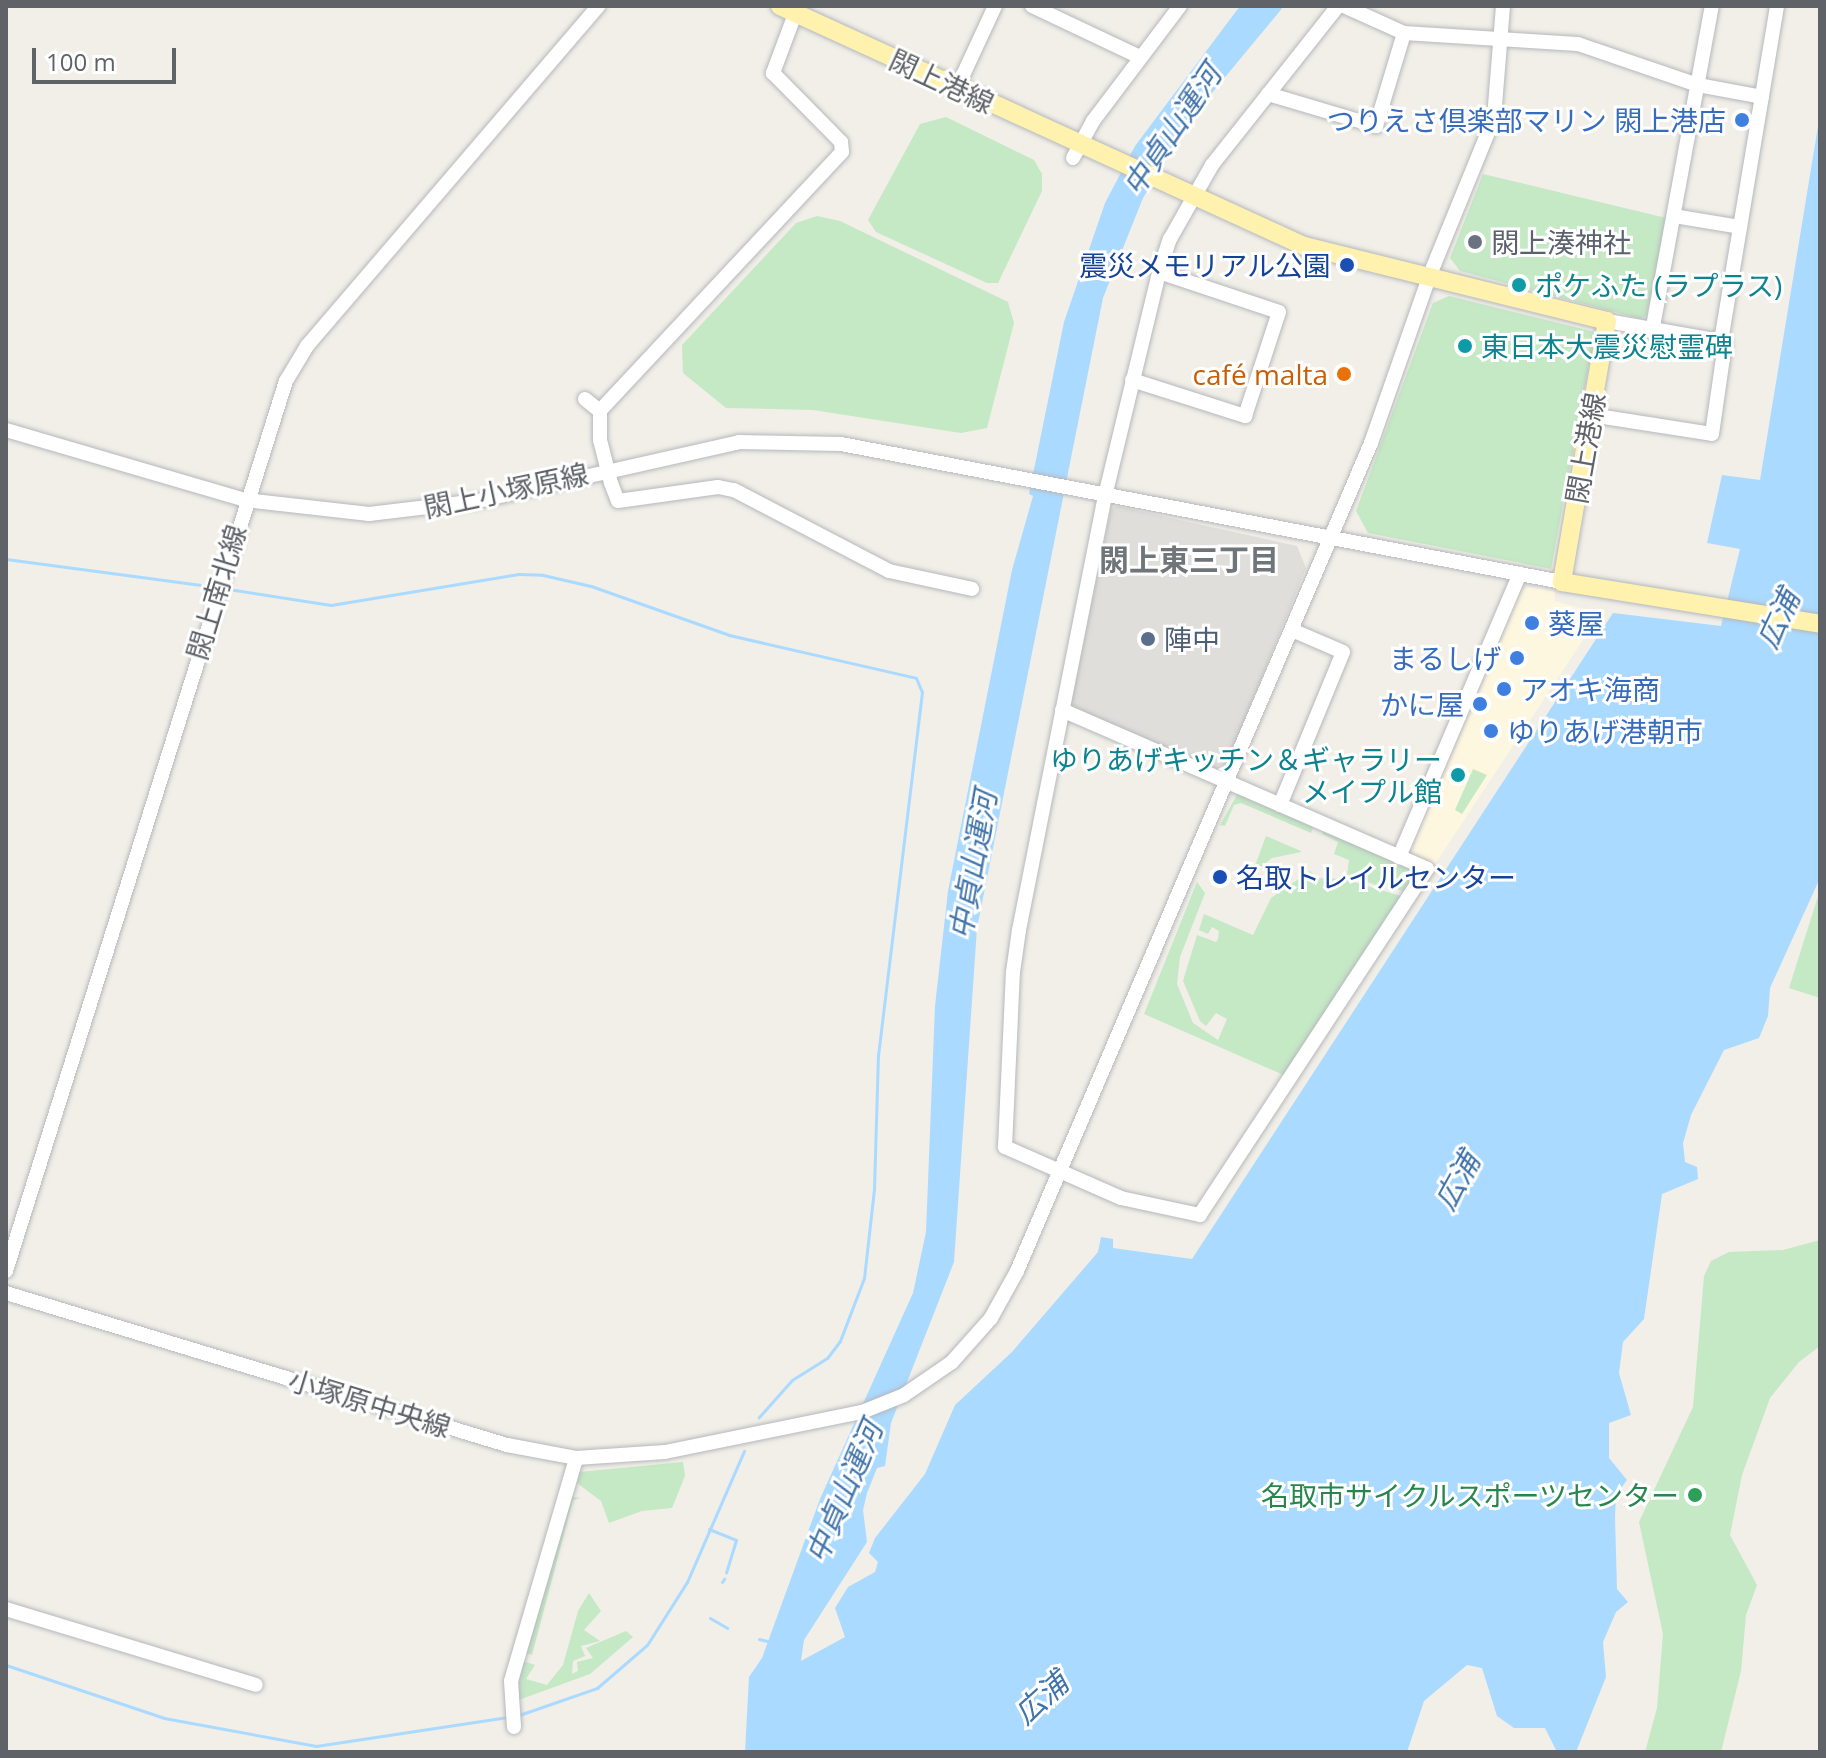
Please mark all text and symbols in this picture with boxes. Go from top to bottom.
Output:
scale bar [36,32,180,82]
street label: 閖上港線 [884,42,1000,120]
text: 100 m [46,45,116,78]
water label: 中貞山運河 [1115,58,1229,202]
place label: つりえさ倶楽部マリン 閖上港店 [1327,103,1726,137]
marker: つりえさ倶楽部マリン 閖上港店 [1733,111,1751,129]
place label: 閖上湊神社 [1491,225,1631,259]
marker: 閖上湊神社 [1466,233,1484,251]
place label: 震災メモリアル公園 [1079,248,1331,282]
marker: 震災メモリアル公園 [1338,256,1356,274]
place label: ポケふた (ラプラス) [1535,268,1783,302]
marker: ポケふた (ラプラス) [1510,276,1528,294]
place label: 東日本大震災慰霊碑 [1481,329,1733,363]
marker: 東日本大震災慰霊碑 [1456,337,1474,355]
place label: café malta [1193,357,1328,391]
marker: café malta [1335,365,1353,383]
street label: 閖上港線 [1559,390,1611,506]
street label: 閖上小塚原線 [420,456,592,524]
street label: 閖上南北線 [179,520,253,664]
district label: 閖上東三丁目 [1099,542,1279,578]
water label: 広浦 [1749,584,1807,654]
place label: 葵屋 [1548,606,1604,640]
marker: 葵屋 [1523,614,1541,632]
place label: 陣中 [1164,622,1220,656]
marker: 陣中 [1139,630,1157,648]
place label: まるしげ [1389,641,1501,675]
marker: まるしげ [1508,649,1526,667]
place label: アオキ海商 [1520,672,1660,706]
marker: アオキ海商 [1495,680,1513,698]
place label: かに屋 [1380,687,1464,721]
marker: かに屋 [1471,695,1489,713]
place label: ゆりあげ港朝市 [1507,714,1703,748]
marker: ゆりあげ港朝市 [1482,722,1500,740]
place label: ゆりあげキッチン＆ギャラリー メイプル館 [1050,742,1442,808]
marker: ゆりあげキッチン＆ギャラリー メイプル館 [1449,766,1467,784]
water label: 中貞山運河 [942,788,1004,942]
place label: 名取トレイルセンター [1236,860,1516,894]
marker: 名取トレイルセンター [1211,868,1229,886]
water label: 広浦 [1427,1146,1487,1216]
street label: 小塚原中央線 [285,1362,455,1444]
water label: 中貞山運河 [798,1416,890,1568]
place label: 名取市サイクルスポーツセンター [1259,1478,1679,1512]
marker: 名取市サイクルスポーツセンター [1686,1486,1704,1504]
water label: 広浦 [1007,1665,1075,1731]

